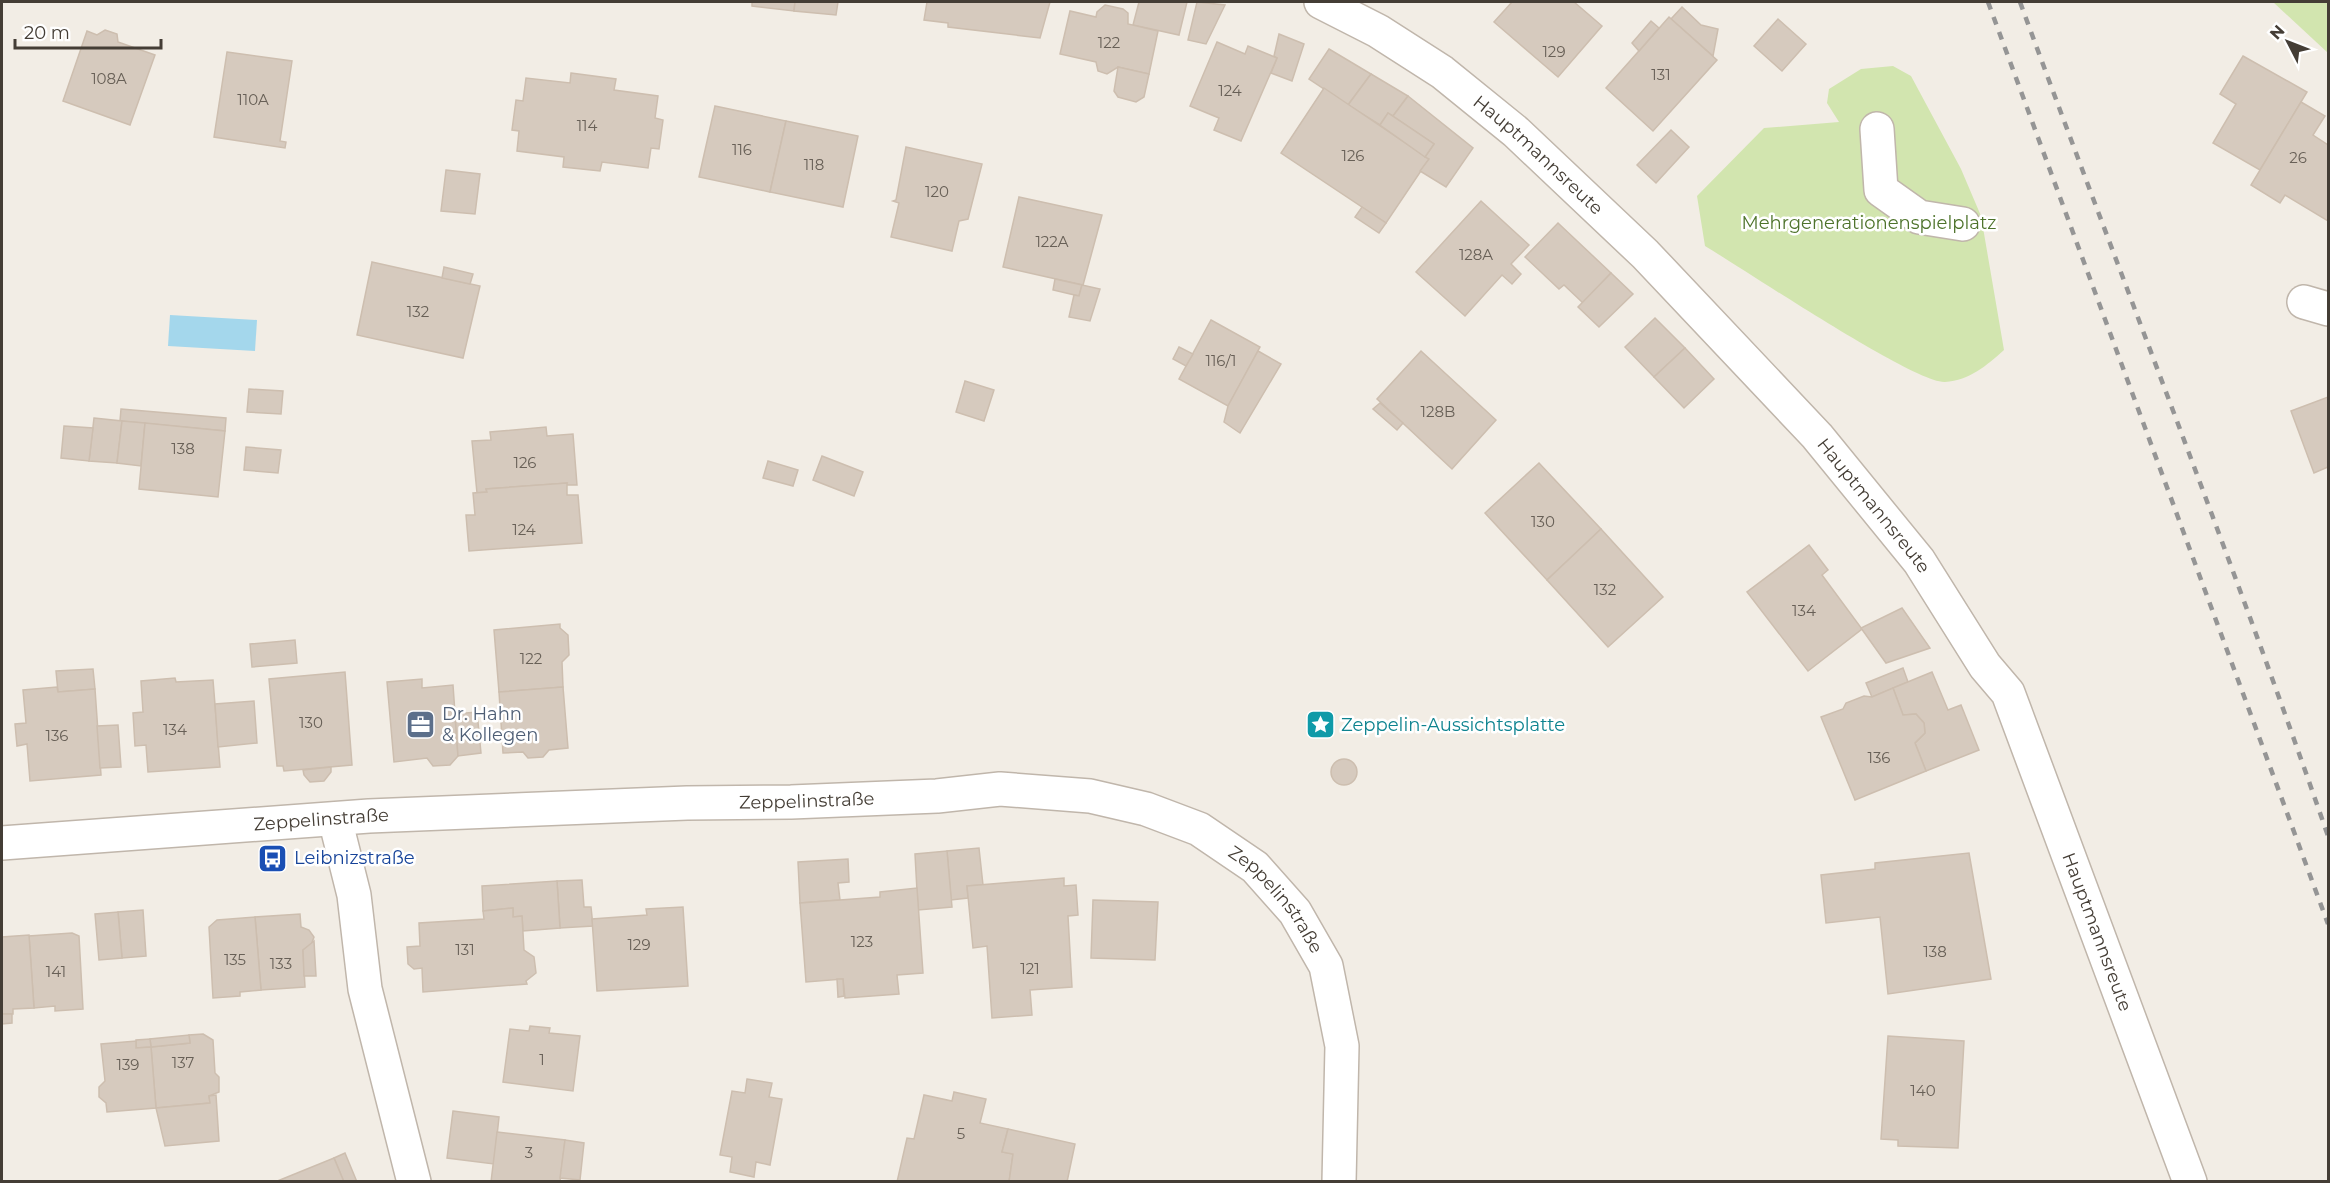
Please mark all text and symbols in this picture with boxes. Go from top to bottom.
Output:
scale bar [15,12,160,50]
north arrow [2258,12,2318,72]
text: N [2266,21,2289,43]
text: 20 m [24,22,70,44]
house number: 122 [1098,33,1120,52]
house number: 129 [1542,42,1566,61]
house number: 131 [1651,65,1671,84]
house number: 108A [91,69,127,88]
house number: 124 [1218,81,1242,100]
house number: 110A [237,90,269,109]
street label: Hauptmannsreute [1469,91,1608,219]
house number: 114 [577,116,597,135]
house number: 116 [732,140,752,159]
house number: 126 [1341,146,1365,165]
house number: 26 [2289,148,2307,167]
house number: 118 [804,155,824,174]
house number: 120 [925,182,949,201]
park label: Mehrgenerationenspielplatz [1742,212,1996,234]
house number: 122A [1035,232,1069,251]
house number: 128A [1459,245,1493,264]
house number: 132 [407,302,429,321]
house number: 116/1 [1205,351,1237,370]
house number: 128B [1421,402,1455,421]
street label: Hauptmannsreute [1812,434,1935,577]
house number: 138 [171,439,195,458]
house number: 126 [513,453,537,472]
house number: 130 [1531,512,1555,531]
house number: 124 [512,520,536,539]
house number: 132 [1594,580,1616,599]
house number: 134 [1792,601,1816,620]
house number: 122 [520,649,542,668]
place label: Dr. Hahn & Kollegen [442,703,538,746]
office icon: Dr. Hahn & Kollegen [405,708,437,740]
place icon: Zeppelin-Aussichtsplatte [1304,709,1336,741]
house number: 130 [299,713,323,732]
place label: Zeppelin-Aussichtsplatte [1341,714,1565,736]
house number: 134 [163,720,187,739]
house number: 136 [45,726,69,745]
house number: 136 [1867,748,1891,767]
street label: Zeppelinstraße [739,788,875,814]
street label: Zeppelinstraße [253,804,389,835]
street label: Zeppelinstraße [1224,841,1327,957]
bus stop icon: Leibnizstraße [257,842,289,874]
place label: Leibnizstraße [294,847,415,869]
street label: Hauptmannsreute [2057,850,2137,1014]
house number: 123 [851,932,873,951]
house number: 129 [627,935,651,954]
house number: 131 [455,940,475,959]
house number: 138 [1923,942,1947,961]
house number: 135 [224,950,246,969]
house number: 133 [270,954,292,973]
house number: 121 [1020,959,1040,978]
house number: 141 [46,962,66,981]
house number: 1 [539,1050,545,1069]
house number: 137 [172,1053,194,1072]
house number: 139 [116,1055,140,1074]
house number: 140 [1910,1081,1936,1100]
house number: 5 [957,1124,965,1143]
house number: 3 [525,1143,533,1162]

